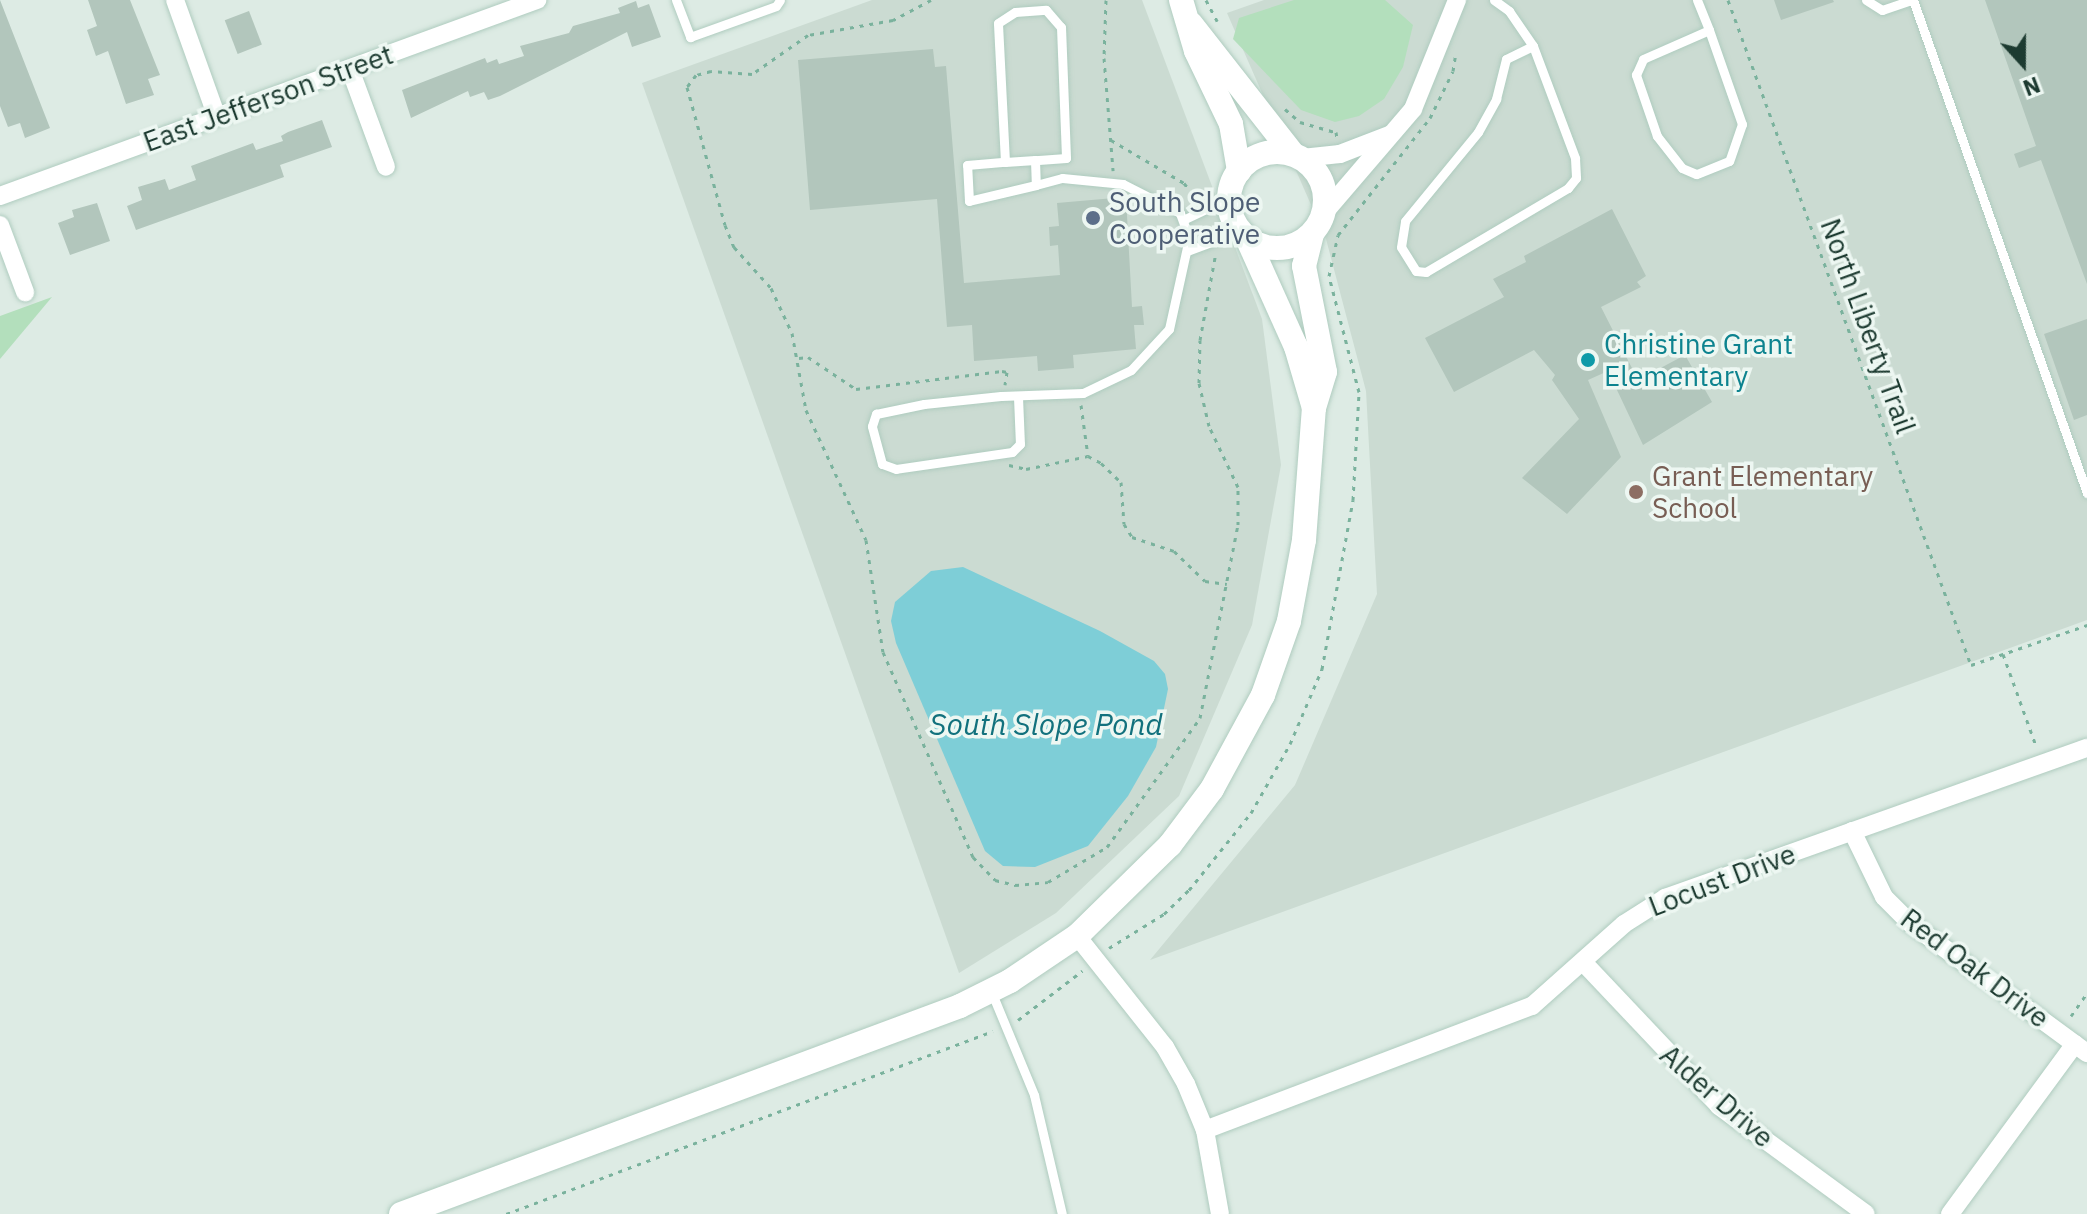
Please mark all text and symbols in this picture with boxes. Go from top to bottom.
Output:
north arrow [1983,24,2063,104]
street label: East Jefferson Street [139,37,397,159]
text: N [2019,70,2044,103]
place label: South Slope Cooperative [1109,185,1260,251]
marker: South Slope Cooperative [1084,209,1102,227]
street label: North Liberty Trail [1814,214,1922,438]
place label: Christine Grant Elementary [1604,327,1793,393]
marker: Christine Grant Elementary [1579,351,1597,369]
place label: Grant Elementary School [1652,459,1873,525]
marker: Grant Elementary School [1627,483,1645,501]
water label: South Slope Pond [929,706,1163,742]
street label: Locust Drive [1644,837,1800,923]
street label: Red Oak Drive [1894,901,2056,1035]
street label: Alder Drive [1654,1038,1780,1154]

